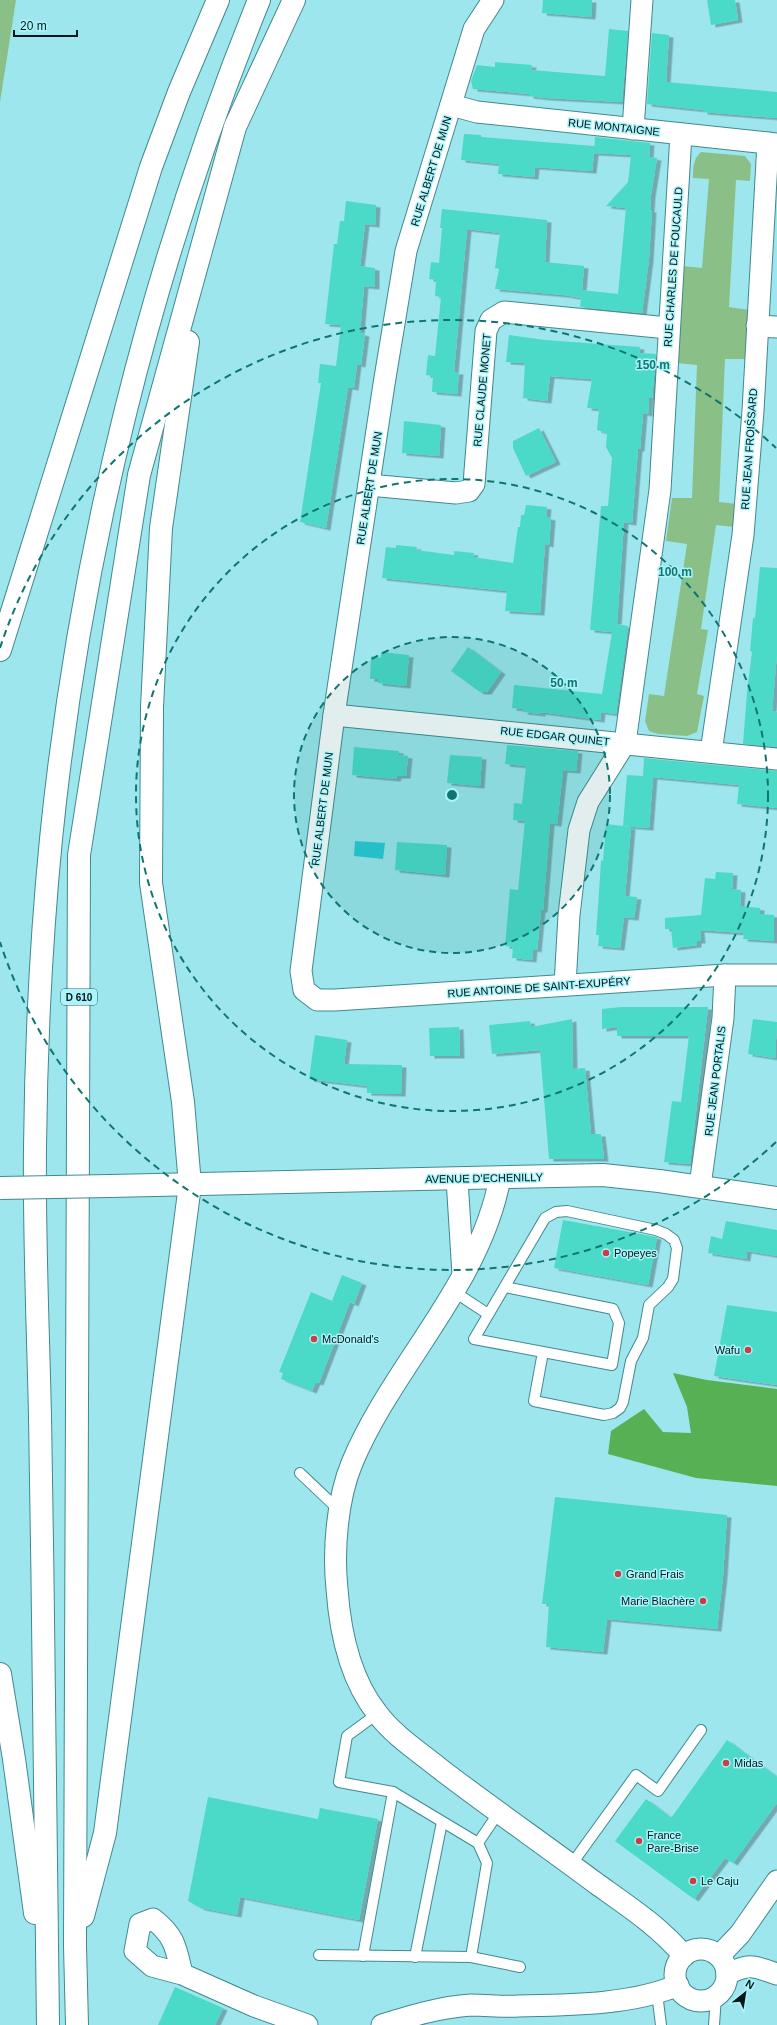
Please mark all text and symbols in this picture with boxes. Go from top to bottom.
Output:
scale bar [14,12,77,38]
text: 20 m [20,19,47,33]
street label: RUE ALBERT DE MUN [409,114,453,228]
street label: RUE MONTAIGNE [568,116,660,138]
street label: RUE CHARLES DE FOUCAULD [661,187,685,347]
street label: RUE CLAUDE MONET [471,333,493,447]
text: 150 m [636,358,670,372]
street label: RUE JEAN FROISSARD [739,388,759,510]
street label: RUE ALBERT DE MUN [354,430,384,545]
text: 100 m [658,565,692,579]
text: 50 m [550,676,578,690]
street label: RUE EDGAR QUINET [500,724,611,748]
street label: RUE ALBERT DE MUN [309,751,335,867]
centre of rings [445,788,459,802]
street label: RUE ANTOINE DE SAINT-EXUPÉRY [447,975,632,999]
road number: D 610 [61,989,97,1005]
street label: RUE JEAN PORTALIS [702,1025,728,1137]
street label: AVENUE D'ECHENILLY [425,1171,544,1185]
place label: Popeyes [614,1247,657,1259]
marker: Popeyes [601,1248,611,1258]
place label: McDonald's [322,1333,380,1345]
marker: McDonald's [309,1334,319,1344]
place label: Wafu [715,1344,740,1356]
marker: Wafu [743,1345,753,1355]
place label: Grand Frais [626,1568,685,1580]
marker: Grand Frais [613,1569,623,1579]
place label: Marie Blachère [621,1595,695,1607]
marker: Marie Blachère [698,1596,708,1606]
place label: Midas [734,1757,764,1769]
marker: Midas [721,1758,731,1768]
place label: France Pare-Brise [647,1829,699,1854]
marker: France Pare-Brise [634,1836,644,1846]
place label: Le Caju [701,1875,739,1887]
marker: Le Caju [688,1876,698,1886]
north arrow [725,1973,765,2013]
text: N [744,1977,756,1992]

